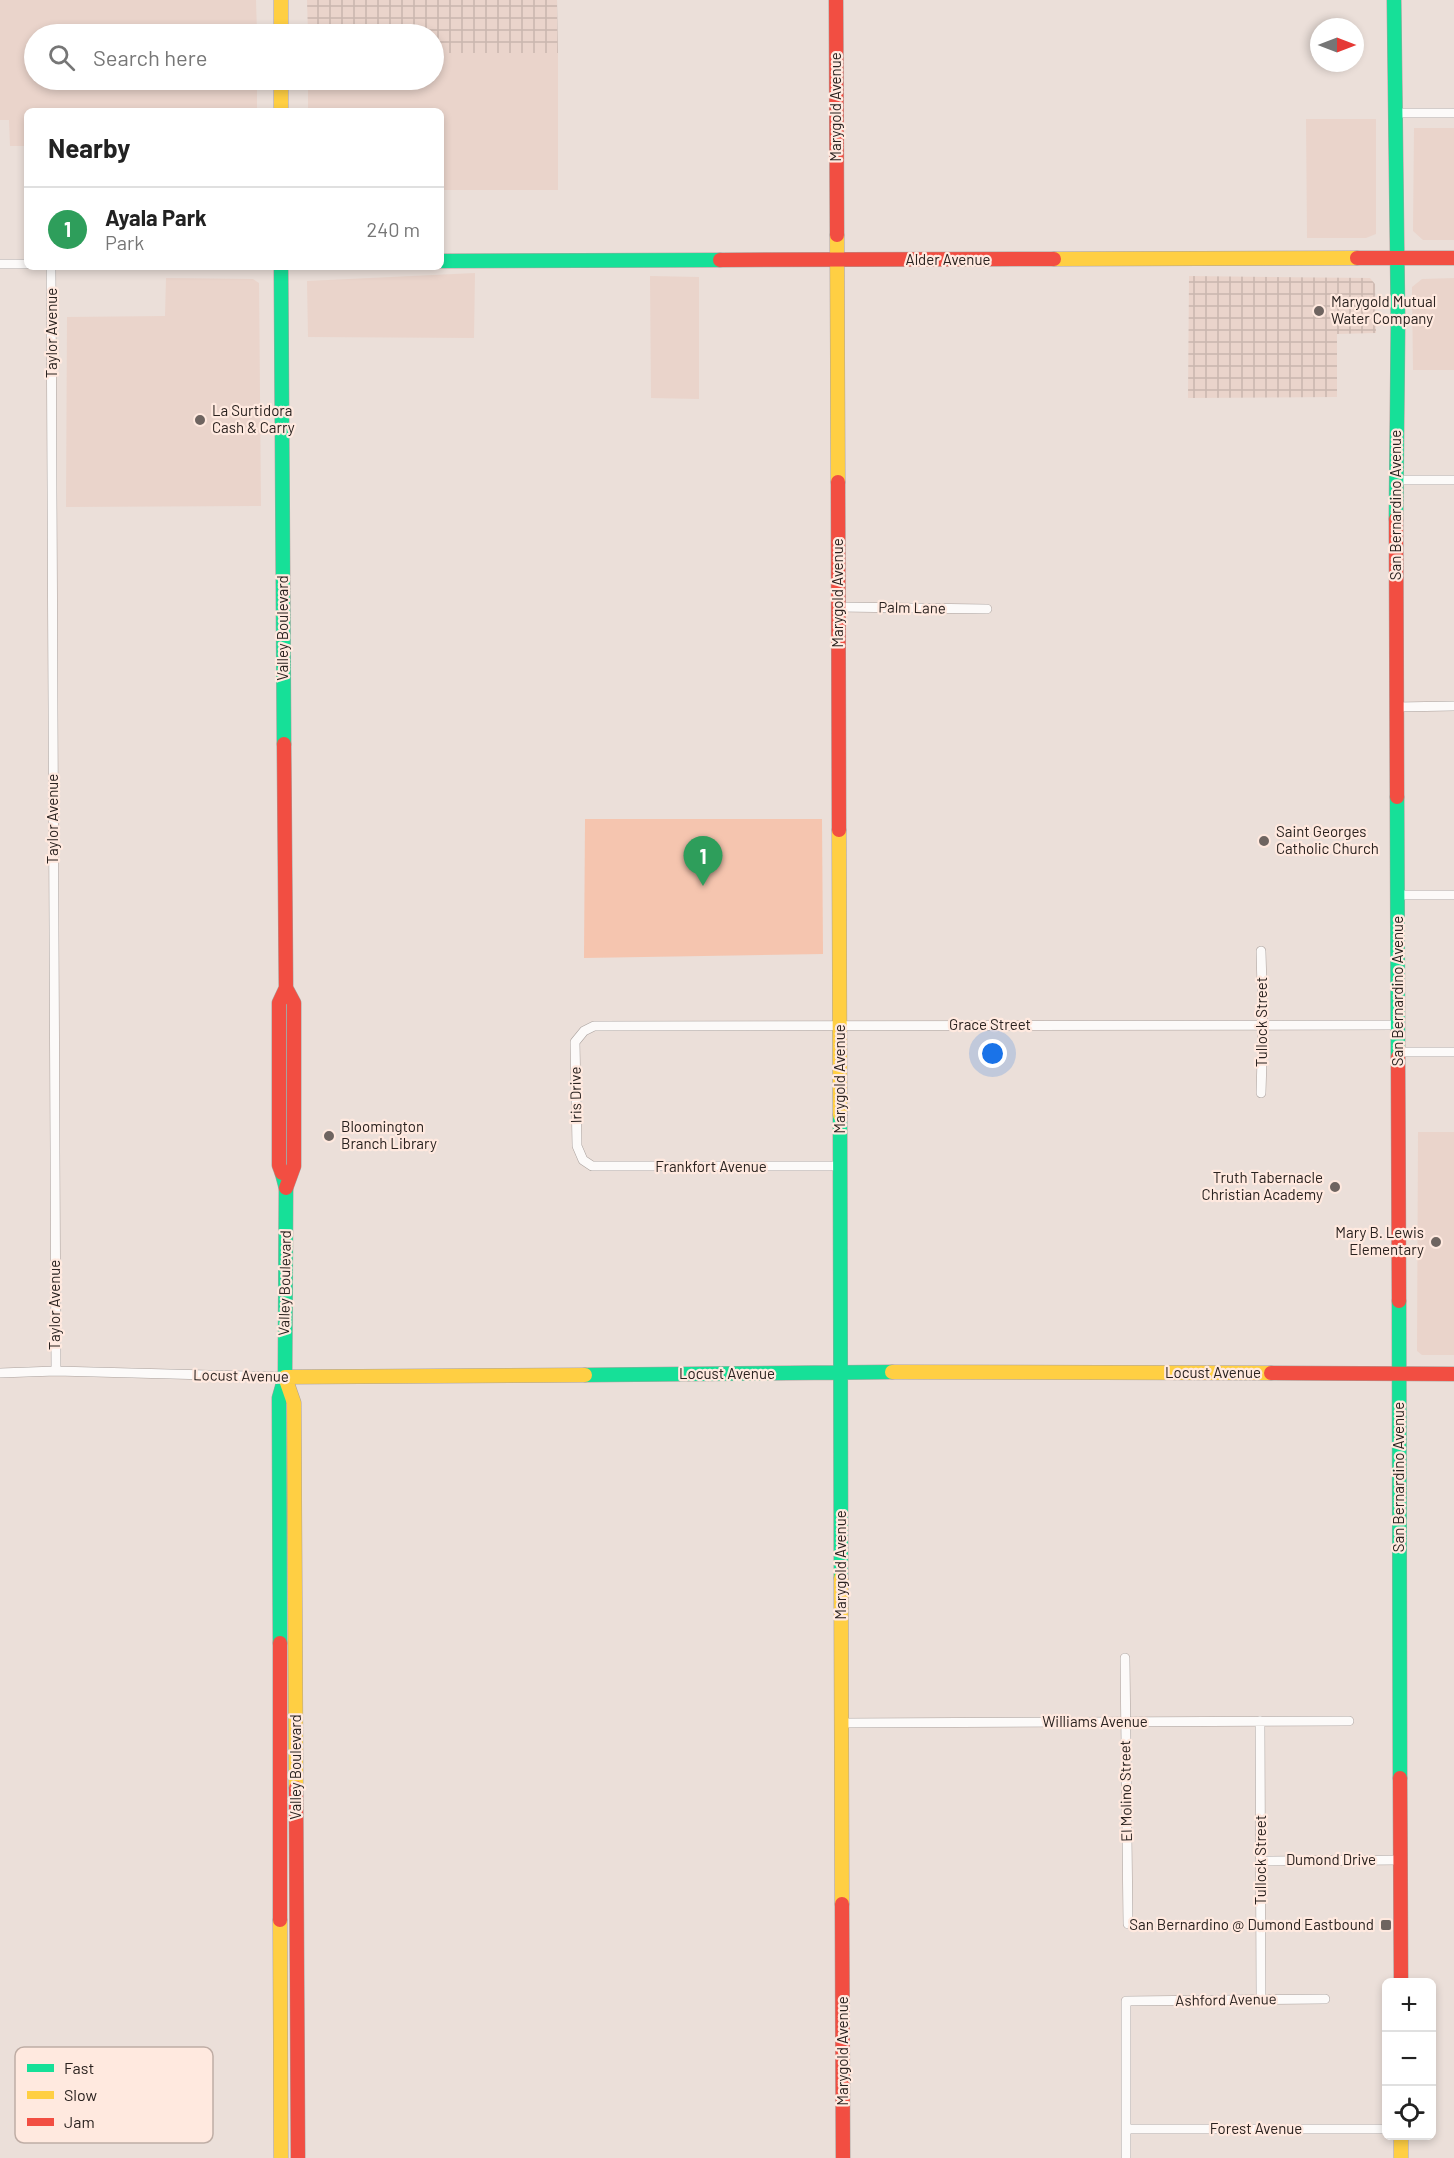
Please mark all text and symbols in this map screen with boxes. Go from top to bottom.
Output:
north arrow [1310,18,1364,72]
search box [24,24,444,90]
icon: search [45,41,78,74]
text: Search here [93,44,207,70]
street label: Marygold Avenue [826,52,844,162]
text: Nearby [48,132,130,163]
text: Ayala Park [105,204,207,230]
text: 1 [64,217,71,241]
text: 240 m [366,217,420,241]
text: Park [105,230,144,254]
street label: Alder Avenue [906,250,990,268]
street label: Taylor Avenue [42,288,60,378]
place label: Marygold Mutual Water Company [1331,292,1436,327]
marker: Marygold Mutual Water Company [1312,304,1326,318]
place label: La Surtidora Cash & Carry [212,401,295,436]
marker: La Surtidora Cash & Carry [193,413,207,427]
street label: San Bernardino Avenue [1386,430,1404,580]
street label: Marygold Avenue [828,538,846,648]
street label: Valley Boulevard [273,575,291,681]
street label: Palm Lane [878,597,946,617]
street label: Taylor Avenue [43,774,61,864]
place label: Saint Georges Catholic Church [1276,822,1379,857]
marker: Saint Georges Catholic Church [1257,834,1271,848]
pin: 1 [684,836,722,886]
street label: San Bernardino Avenue [1388,916,1406,1066]
street label: Tullock Street [1252,977,1270,1067]
street label: Grace Street [949,1015,1031,1033]
street label: Marygold Avenue [830,1024,848,1134]
your location [978,1039,1007,1068]
street label: Iris Drive [566,1066,584,1124]
place label: Bloomington Branch Library [341,1117,437,1152]
marker: Bloomington Branch Library [322,1129,336,1143]
street label: Frankfort Avenue [655,1157,767,1175]
place label: Truth Tabernacle Christian Academy [1202,1168,1323,1203]
marker: Truth Tabernacle Christian Academy [1328,1180,1342,1194]
place label: Mary B. Lewis Elementary [1335,1223,1424,1258]
street label: Valley Boulevard [274,1230,294,1336]
marker: Mary B. Lewis Elementary [1429,1235,1443,1249]
street label: Taylor Avenue [45,1260,63,1350]
street label: Locust Avenue [1165,1363,1261,1381]
street label: Locust Avenue [679,1364,775,1382]
street label: Locust Avenue [193,1365,289,1385]
street label: San Bernardino Avenue [1389,1402,1407,1552]
street label: Marygold Avenue [831,1510,849,1620]
street label: Williams Avenue [1042,1712,1148,1730]
street label: Valley Boulevard [286,1714,304,1820]
street label: El Molino Street [1115,1740,1135,1842]
street label: Tullock Street [1251,1815,1269,1905]
street label: Dumond Drive [1286,1850,1376,1868]
place label: San Bernardino @ Dumond Eastbound [1129,1915,1374,1933]
marker: San Bernardino @ Dumond Eastbound [1379,1918,1393,1932]
map controls [1382,1978,1436,2140]
button: + [1382,1978,1436,2032]
street label: Ashford Avenue [1175,1989,1277,2009]
street label: Marygold Avenue [833,1996,851,2106]
button: − [1382,2032,1436,2086]
legend [15,2047,213,2143]
text: Fast [64,2058,94,2077]
text: Slow [64,2085,97,2104]
button: locate [1382,2086,1436,2140]
text: Jam [64,2112,95,2131]
street label: Forest Avenue [1210,2119,1302,2137]

